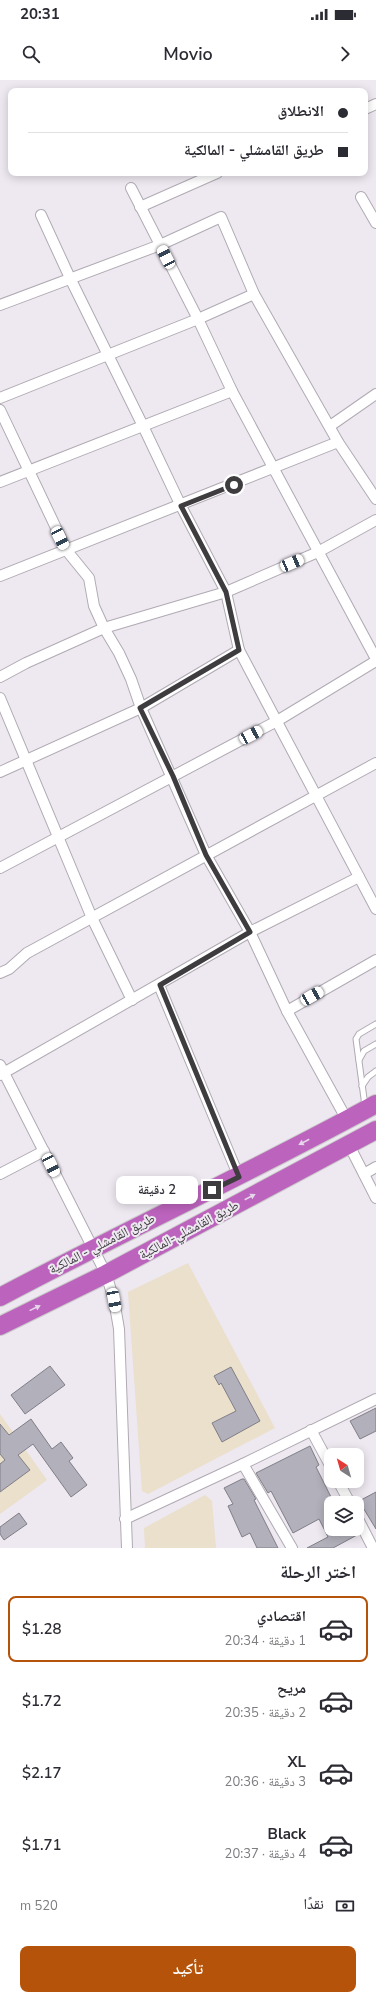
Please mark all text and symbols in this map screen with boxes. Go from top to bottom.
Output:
text: 20:31 [20,4,60,24]
text: Movio [163,42,213,66]
icon: search [20,43,42,65]
icon: forward [334,43,356,65]
text: الانطلاق [278,101,324,121]
text: طريق القامشلي - المالكية [184,140,324,160]
car [155,244,177,270]
route start [225,476,243,494]
car [49,525,71,551]
car [279,553,305,573]
car [238,724,264,746]
car [299,985,325,1007]
one-way arrow [299,1139,310,1145]
car [40,1152,62,1178]
callout: 2 دقيقة [116,1176,198,1204]
text: 2 دقيقة [138,1181,176,1199]
route end [203,1181,221,1199]
one-way arrow [244,1194,256,1201]
street label: طريق القامشلي-المالكية [136,1196,242,1265]
street label: طريق القامشلي - المالكية [46,1209,159,1280]
car [106,1287,122,1313]
one-way arrow [29,1305,41,1312]
north arrow [324,1448,364,1488]
map controls [324,1448,364,1536]
button: layers [324,1496,364,1536]
text: اختر الرحلة [280,1560,356,1584]
text: اقتصادي [257,1606,306,1626]
icon: car [318,1611,354,1647]
text: $1.28 [22,1619,62,1639]
text: 1 دقيقة · 20:34 [225,1632,306,1650]
text: مريح [277,1678,306,1698]
icon: car [318,1683,354,1719]
text: $1.72 [22,1691,62,1711]
text: 2 دقيقة · 20:35 [225,1704,306,1722]
text: XL [287,1752,306,1772]
icon: car [318,1755,354,1791]
text: $2.17 [22,1763,62,1783]
text: 3 دقيقة · 20:36 [225,1773,306,1791]
text: Black [268,1824,306,1844]
icon: car [318,1827,354,1863]
text: $1.71 [22,1835,62,1855]
text: 4 دقيقة · 20:37 [225,1845,306,1863]
text: نقدًا [303,1894,324,1914]
icon: cash [334,1895,356,1917]
text: 520 m [20,1897,58,1915]
button: تأكيد [20,1946,356,1992]

